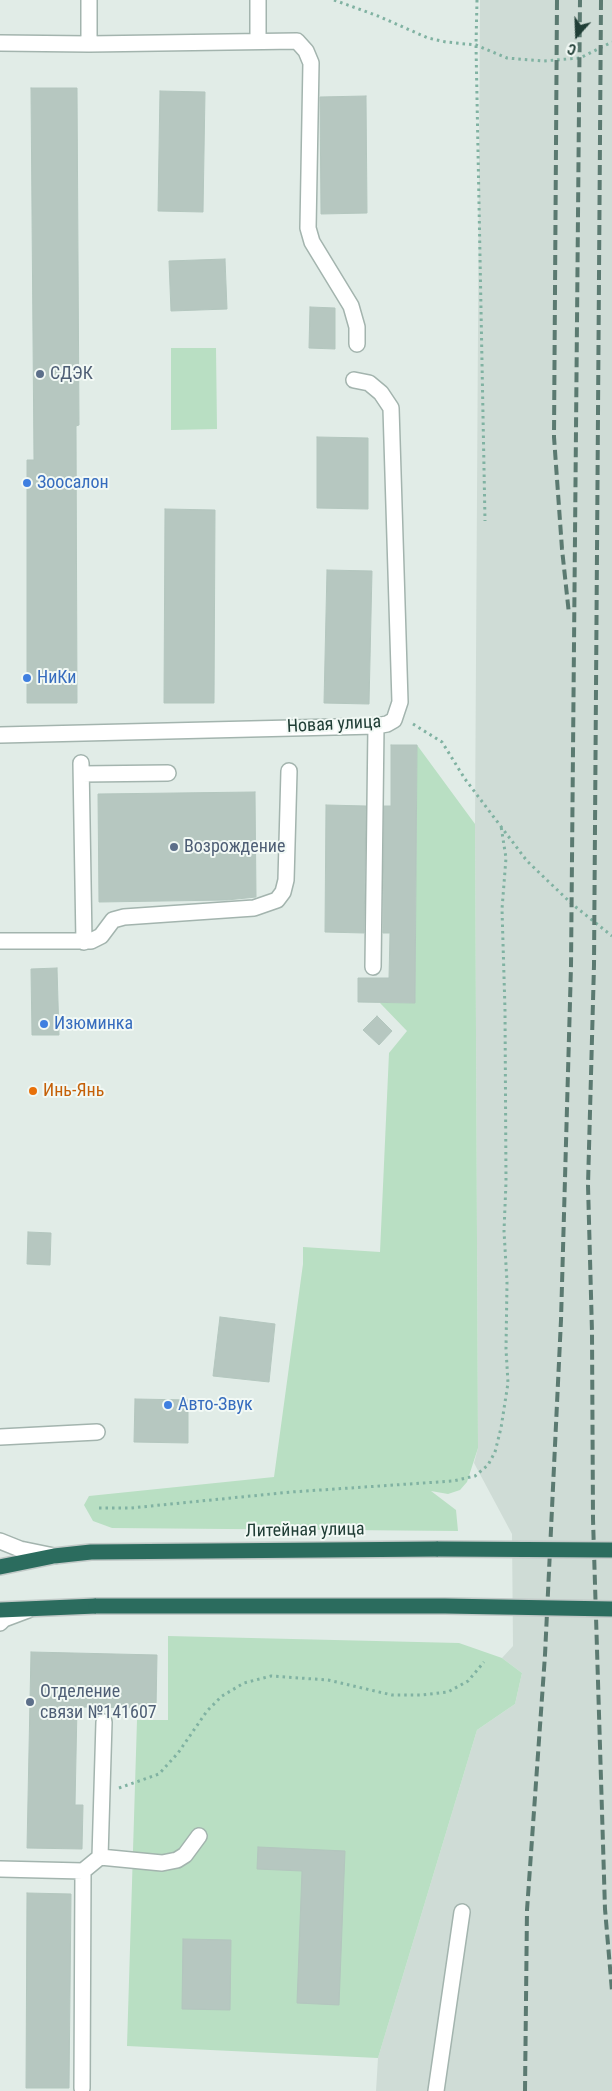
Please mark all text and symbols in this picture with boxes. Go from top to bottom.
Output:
north arrow [552,10,602,60]
text: С [565,40,578,58]
place label: СДЭК [50,363,93,385]
marker: СДЭК [34,368,46,380]
place label: Зоосалон [37,472,109,494]
marker: Зоосалон [21,477,33,489]
place label: НиКи [37,667,76,689]
marker: НиКи [21,672,33,684]
street label: Новая улица [286,712,382,738]
place label: Возрождение [184,836,285,858]
marker: Возрождение [168,841,180,853]
place label: Изюминка [54,1013,133,1035]
marker: Изюминка [38,1018,50,1030]
place label: Инь-Янь [43,1080,104,1102]
marker: Инь-Янь [27,1085,39,1097]
place label: Авто-Звук [178,1394,253,1416]
marker: Авто-Звук [162,1399,174,1411]
street label: Литейная улица [245,1519,365,1543]
place label: Отделение связи №141607 [40,1681,157,1724]
marker: Отделение связи №141607 [24,1696,36,1708]

